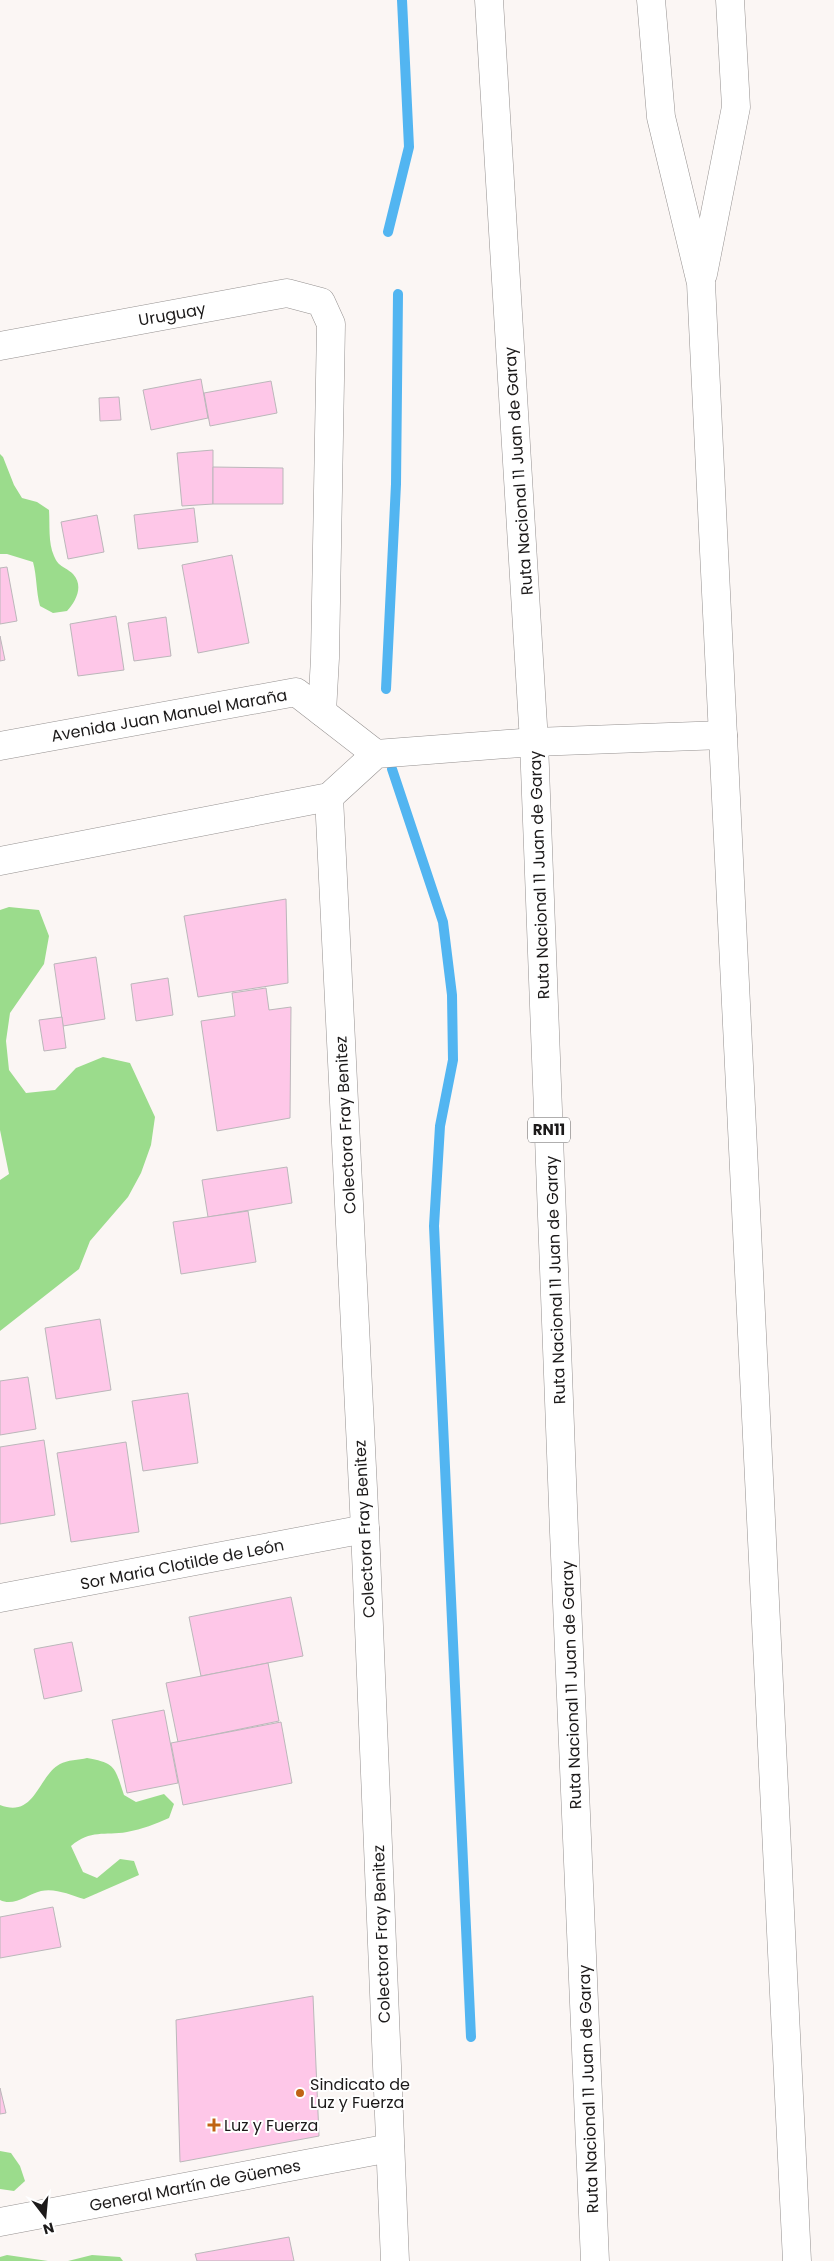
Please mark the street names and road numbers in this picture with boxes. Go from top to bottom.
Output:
street label: Uruguay [137,297,208,332]
street label: Ruta Nacional 11 Juan de Garay [498,346,539,596]
street label: Avenida Juan Manuel Maraña [49,683,289,748]
street label: Ruta Nacional 11 Juan de Garay [524,750,555,1000]
street label: Colectora Fray Benitez [329,1035,362,1215]
road number: RN11 [528,1118,570,1142]
street label: Ruta Nacional 11 Juan de Garay [540,1155,571,1405]
street label: Colectora Fray Benitez [348,1439,381,1619]
street label: Sor Maria Clotilde de León [78,1533,286,1596]
street label: Ruta Nacional 11 Juan de Garay [556,1560,587,1810]
street label: Colectora Fray Benitez [367,1844,396,2024]
street label: Ruta Nacional 11 Juan de Garay [573,1964,604,2214]
street label: General Martín de Güemes [88,2154,303,2217]

